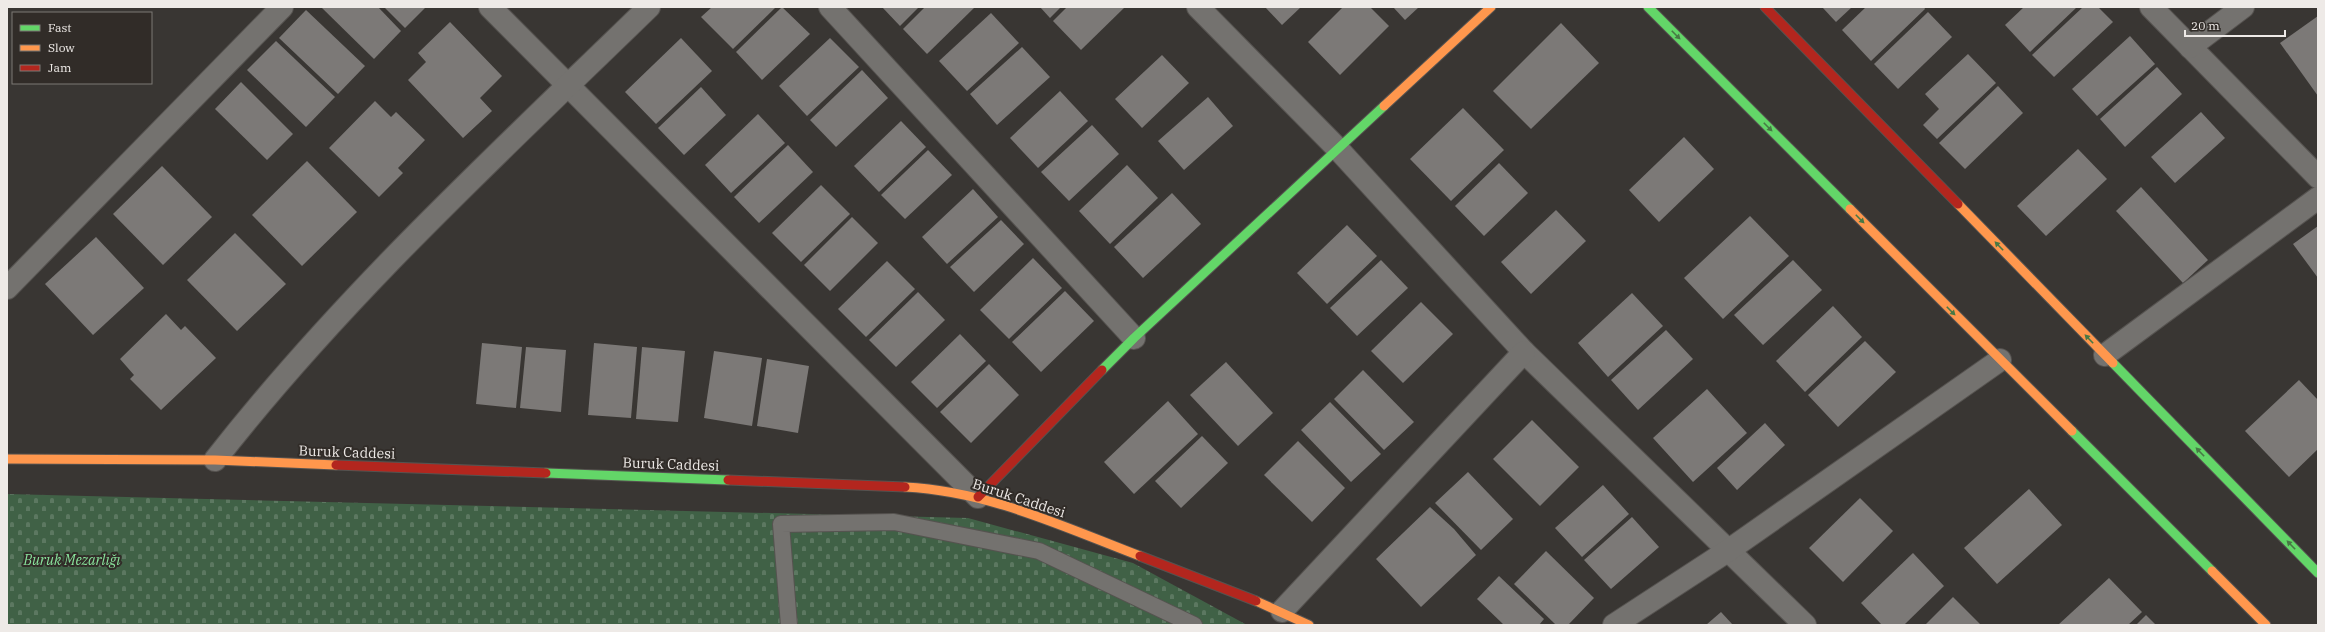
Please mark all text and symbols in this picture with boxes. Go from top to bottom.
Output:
legend [12,12,152,84]
scale bar [2185,12,2285,38]
text: 20 m [2191,18,2220,33]
text: Fast [48,20,72,35]
one-way arrow [1671,30,1681,40]
text: Slow [48,40,75,55]
text: Jam [48,60,72,75]
one-way arrow [1763,122,1773,132]
one-way arrow [1855,214,1865,224]
one-way arrow [1994,241,2003,251]
one-way arrow [1946,306,1956,316]
one-way arrow [2085,334,2094,344]
street label: Buruk Caddesi [298,441,396,463]
one-way arrow [2195,447,2205,457]
street label: Buruk Caddesi [622,453,720,475]
street label: Buruk Caddesi [970,474,1068,522]
one-way arrow [2286,540,2296,550]
park label: Buruk Mezarlığı [22,551,121,569]

